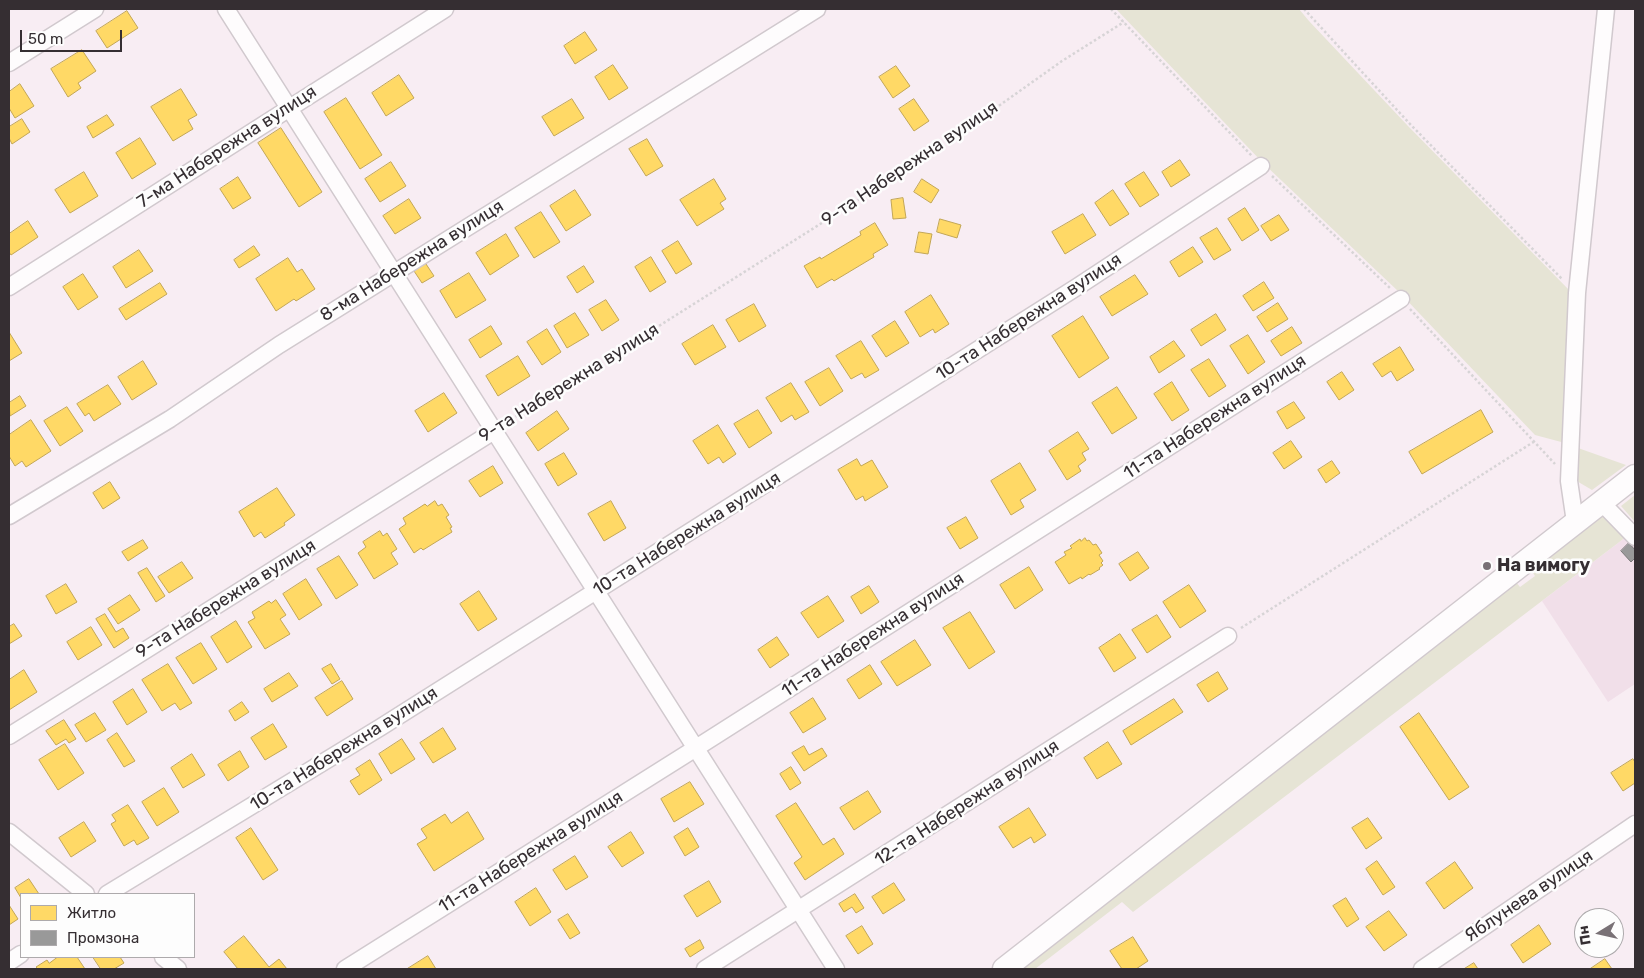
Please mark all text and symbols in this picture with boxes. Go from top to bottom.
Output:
scale bar [22,20,125,52]
text: 50 m [28,30,63,48]
street label: 7-ма Набережна вулиця [133,81,321,213]
street label: 9-та Набережна вулиця [818,97,1002,231]
street label: 8-ма Набережна вулиця [316,196,508,326]
street label: 10-та Набережна вулиця [932,249,1126,385]
street label: 9-та Набережна вулиця [475,319,663,447]
street label: 11-та Набережна вулиця [1120,350,1310,484]
street label: 10-та Набережна вулиця [589,467,785,601]
street label: 9-та Набережна вулиця [132,535,320,663]
place label: На вимогу [1497,555,1590,577]
marker: На вимогу [1481,560,1493,572]
street label: 11-та Набережна вулиця [778,568,968,702]
street label: 10-та Набережна вулиця [246,682,442,816]
street label: 12-та Набережна вулиця [871,735,1063,871]
street label: 11-та Набережна вулиця [435,786,627,918]
street label: Яблунева вулиця [1461,845,1597,947]
legend [20,893,195,958]
text: Житло [67,904,116,922]
north arrow [1574,908,1624,958]
text: Пн [1575,924,1595,946]
text: Промзона [67,929,139,947]

